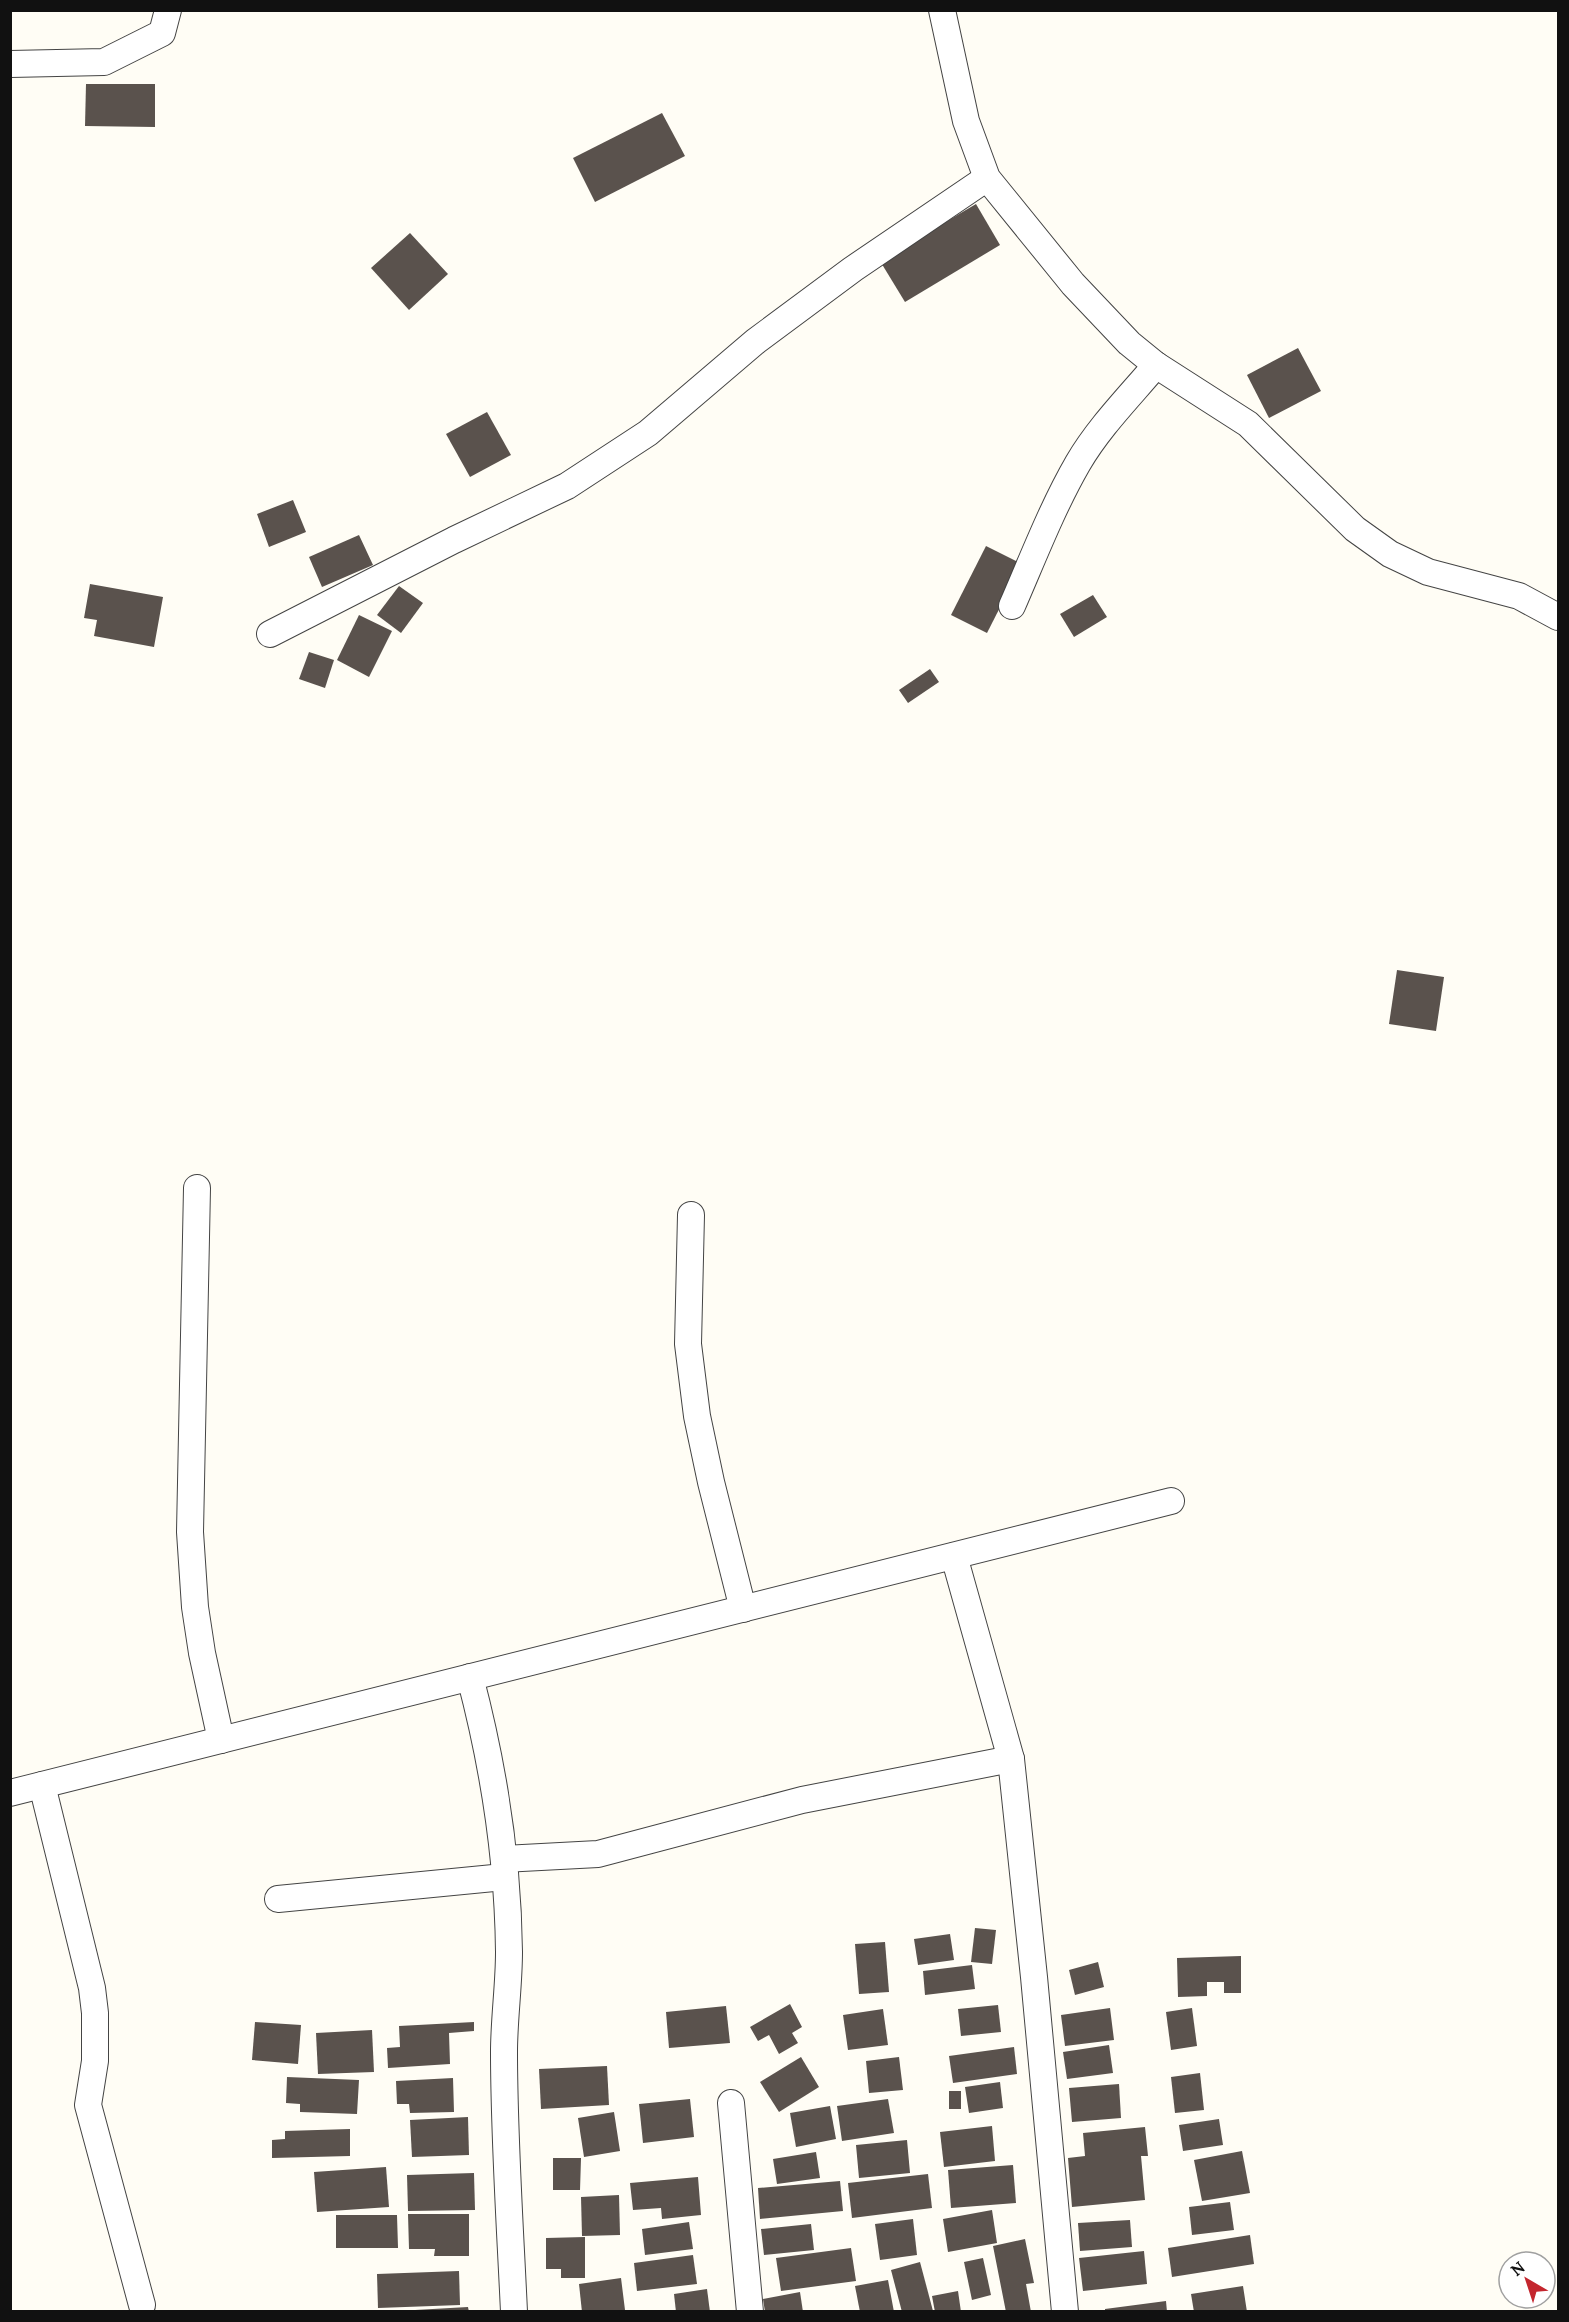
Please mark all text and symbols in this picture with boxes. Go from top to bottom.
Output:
north arrow [1497,2250,1557,2310]
text: N [1506,2257,1529,2280]

